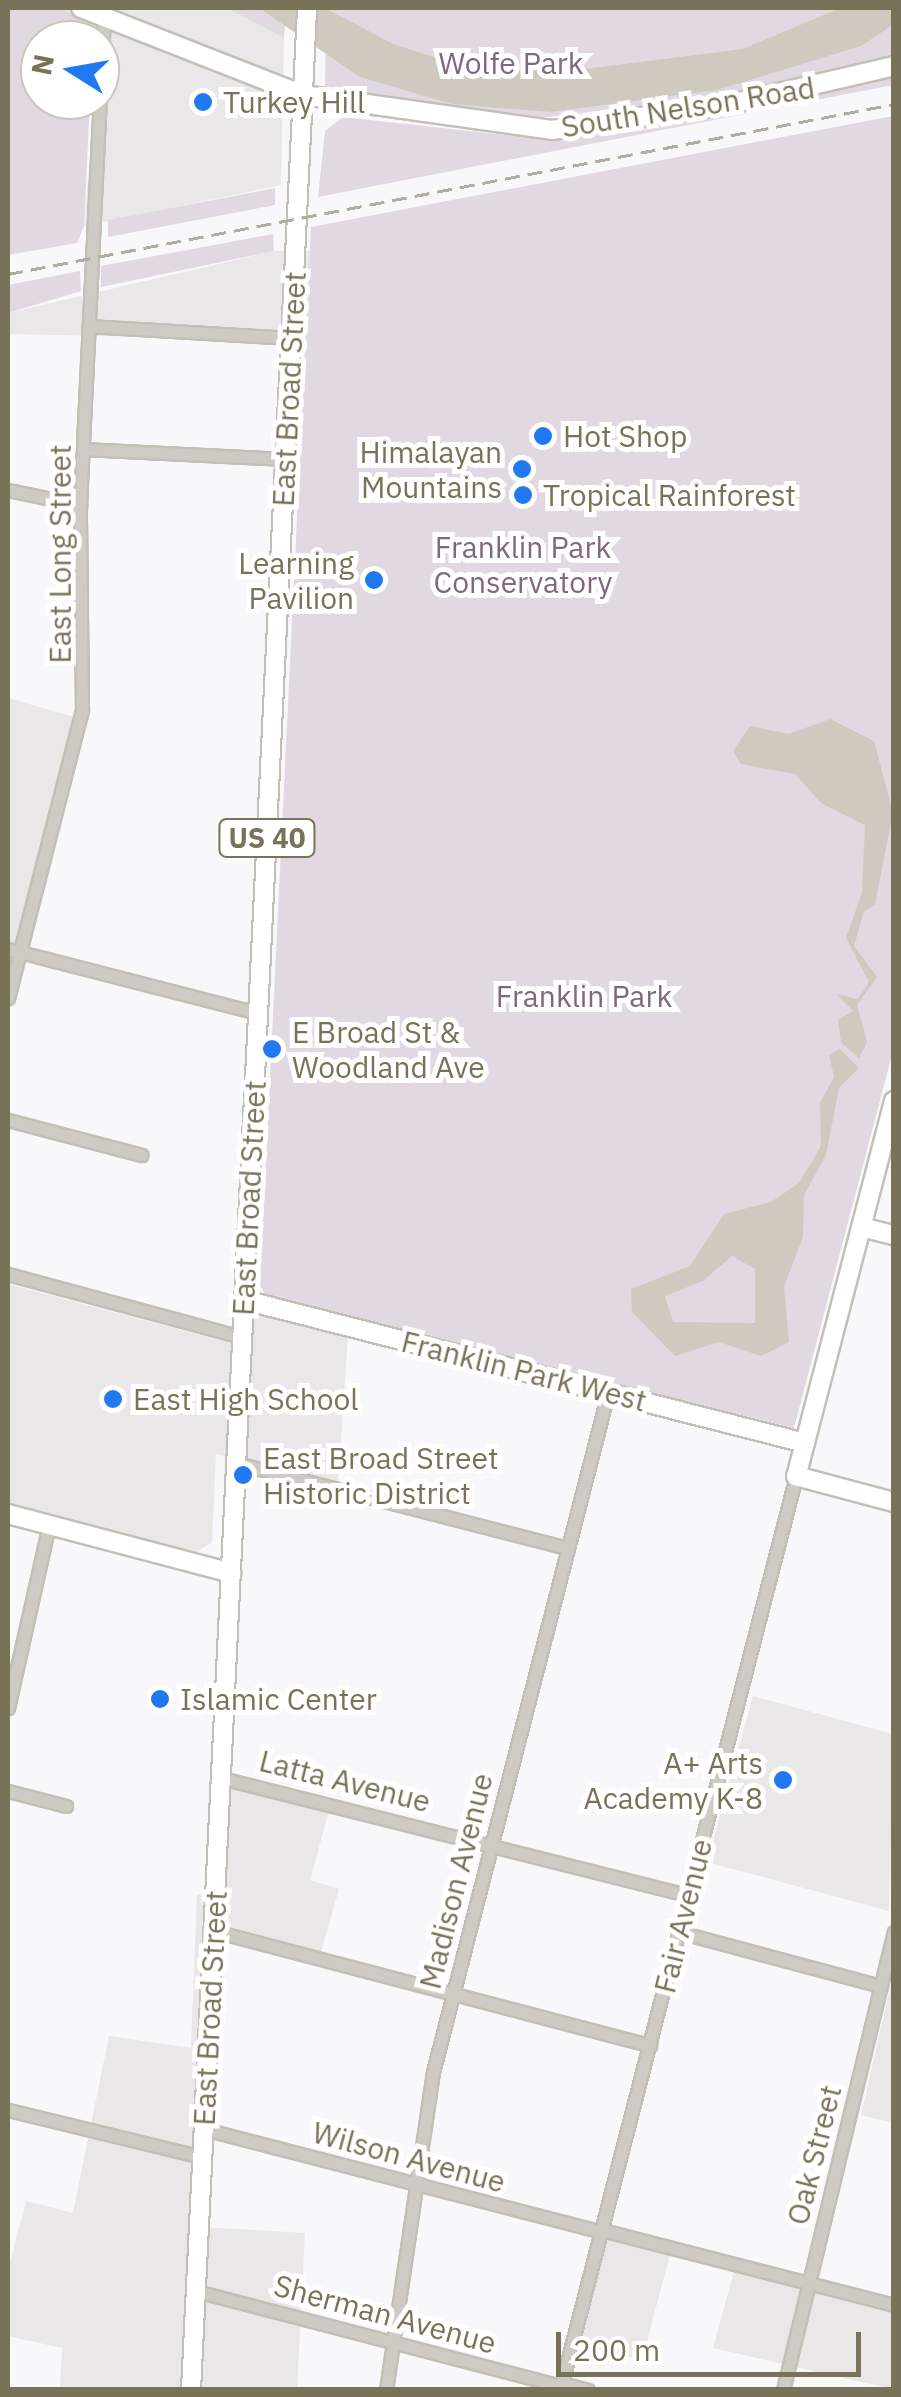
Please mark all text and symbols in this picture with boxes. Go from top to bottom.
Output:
north arrow [20,20,120,120]
park label: Wolfe Park [438,45,584,81]
text: N [22,51,62,78]
street label: South Nelson Road [559,69,817,145]
place label: Turkey Hill [223,84,365,120]
marker: Turkey Hill [192,91,214,113]
street label: East Broad Street [265,270,313,508]
place label: Hot Shop [563,418,687,454]
marker: Hot Shop [532,425,554,447]
place label: Himalayan Mountains [359,434,502,504]
street label: East Long Street [42,444,78,664]
marker: Himalayan Mountains [511,458,533,480]
place label: Tropical Rainforest [543,477,796,513]
marker: Tropical Rainforest [512,484,534,506]
park label: Franklin Park Conservatory [434,529,612,600]
place label: Learning Pavilion [238,545,354,616]
marker: Learning Pavilion [363,569,385,591]
road number: US 40 [217,815,317,861]
park label: Franklin Park [496,978,672,1014]
place label: E Broad St & Woodland Ave [292,1014,485,1084]
marker: E Broad St & Woodland Ave [261,1038,283,1060]
street label: East Broad Street [225,1079,273,1317]
street label: Franklin Park West [398,1323,650,1419]
place label: East High School [133,1381,359,1417]
marker: East High School [102,1388,124,1410]
place label: East Broad Street Historic District [263,1440,499,1510]
marker: East Broad Street Historic District [232,1464,254,1486]
place label: Islamic Center [180,1681,377,1717]
marker: Islamic Center [149,1688,171,1710]
street label: Latta Avenue [256,1742,434,1820]
place label: A+ Arts Academy K-8 [583,1745,763,1816]
street label: Madison Avenue [412,1769,500,1993]
marker: A+ Arts Academy K-8 [772,1769,794,1791]
street label: Fair Avenue [647,1835,719,1997]
street label: East Broad Street [186,1889,234,2127]
street label: Oak Street [779,2082,849,2228]
street label: Wilson Avenue [309,2114,509,2200]
street label: Sherman Avenue [270,2267,500,2361]
scale bar [561,2312,866,2374]
text: 200 m [573,2330,660,2369]

